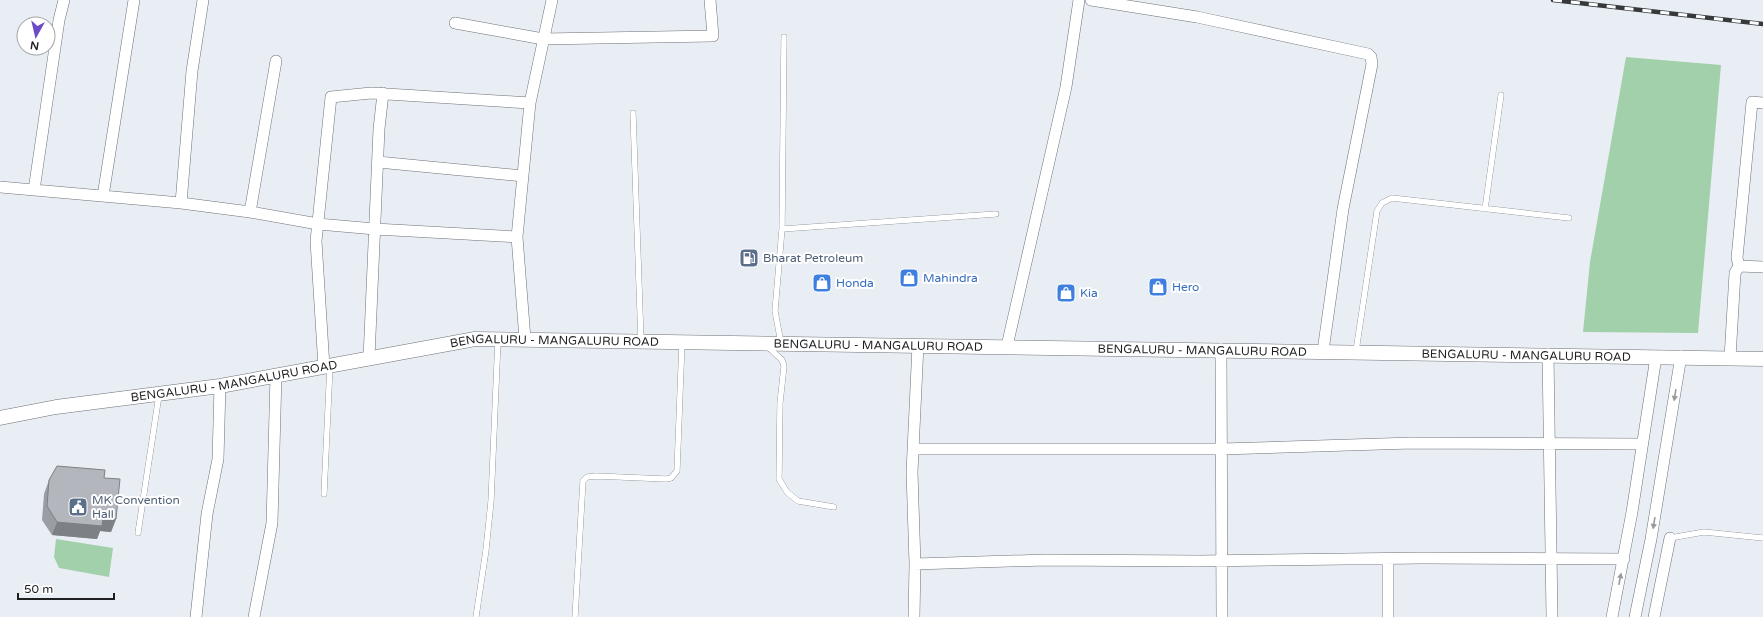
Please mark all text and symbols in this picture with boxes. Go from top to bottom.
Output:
north arrow [16,16,56,56]
text: N [29,38,40,52]
fuel station icon: Bharat Petroleum [738,247,760,269]
place label: Bharat Petroleum [763,251,863,265]
shop icon: Mahindra [898,267,920,289]
place label: Mahindra [923,271,978,285]
shop icon: Honda [811,272,833,294]
place label: Honda [836,276,874,290]
shop icon: Hero [1147,276,1169,298]
place label: Hero [1172,280,1199,294]
shop icon: Kia [1055,282,1077,304]
place label: Kia [1080,286,1098,300]
street label: BENGALURU - MANGALURU ROAD [449,332,659,350]
street label: BENGALURU - MANGALURU ROAD [774,337,983,354]
street label: BENGALURU - MANGALURU ROAD [1098,342,1307,359]
street label: BENGALURU - MANGALURU ROAD [1421,347,1631,364]
street label: BENGALURU - MANGALURU ROAD [130,358,338,404]
one-way arrow [1672,389,1678,401]
place label: MK Convention Hall [92,493,180,521]
public building icon: MK Convention Hall [67,496,89,518]
one-way arrow [1651,517,1657,529]
one-way arrow [1617,573,1623,585]
scale bar [18,575,114,601]
text: 50 m [24,582,53,596]

